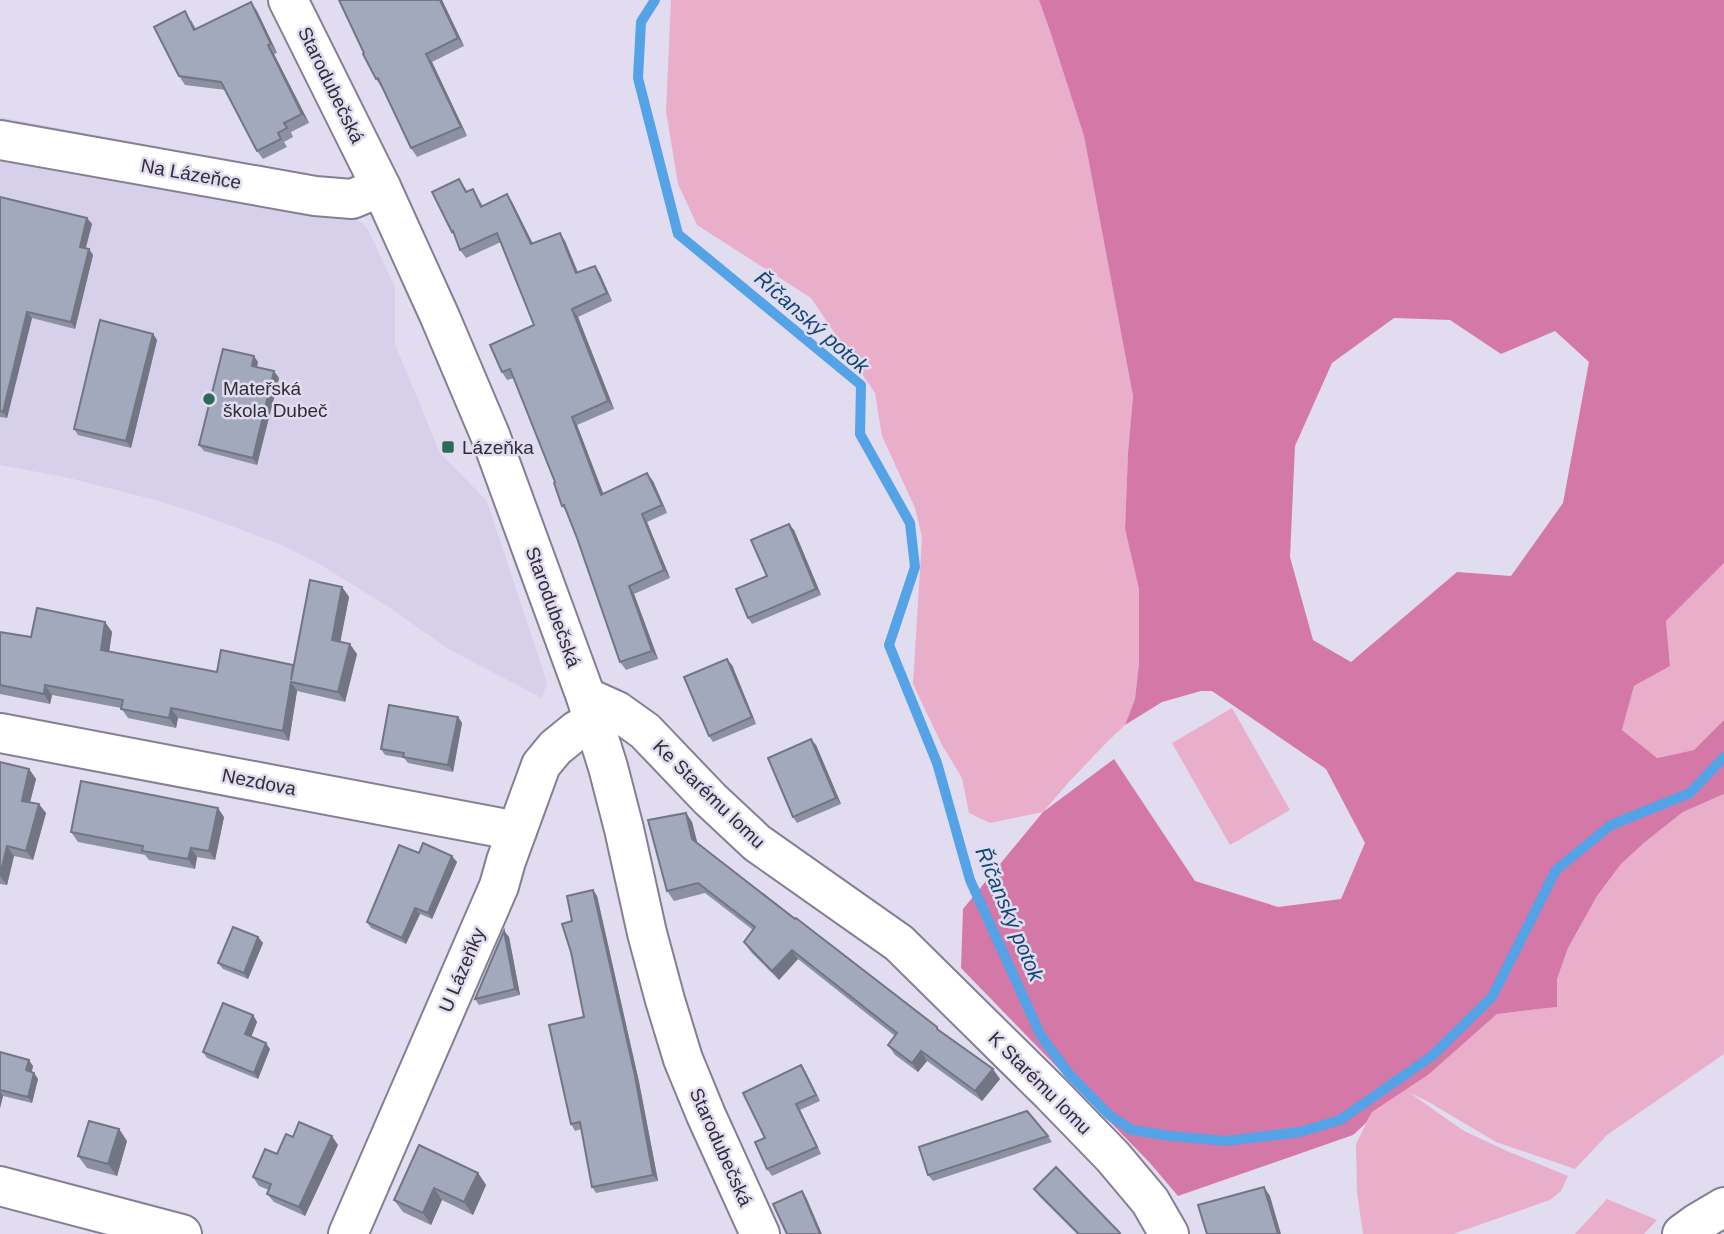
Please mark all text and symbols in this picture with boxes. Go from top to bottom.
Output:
street label: Starodubečská [294,23,368,147]
street label: Na Lázeňce [139,155,243,193]
water label: Říčanský potok [750,266,875,379]
place label: Mateřská škola Dubeč [223,378,328,421]
marker: Mateřská škola Dubeč [201,391,217,407]
place label: Lázeňka [462,437,534,458]
marker: Lázeňka [440,439,456,455]
street label: Starodubečská [521,544,585,671]
street label: Ke Starému lomu [649,735,769,853]
street label: Nezdova [220,765,298,800]
water label: Říčanský potok [971,843,1049,986]
street label: U Lázeňky [435,924,489,1015]
street label: K Starému lomu [984,1027,1096,1139]
street label: Starodubečská [686,1085,757,1210]

